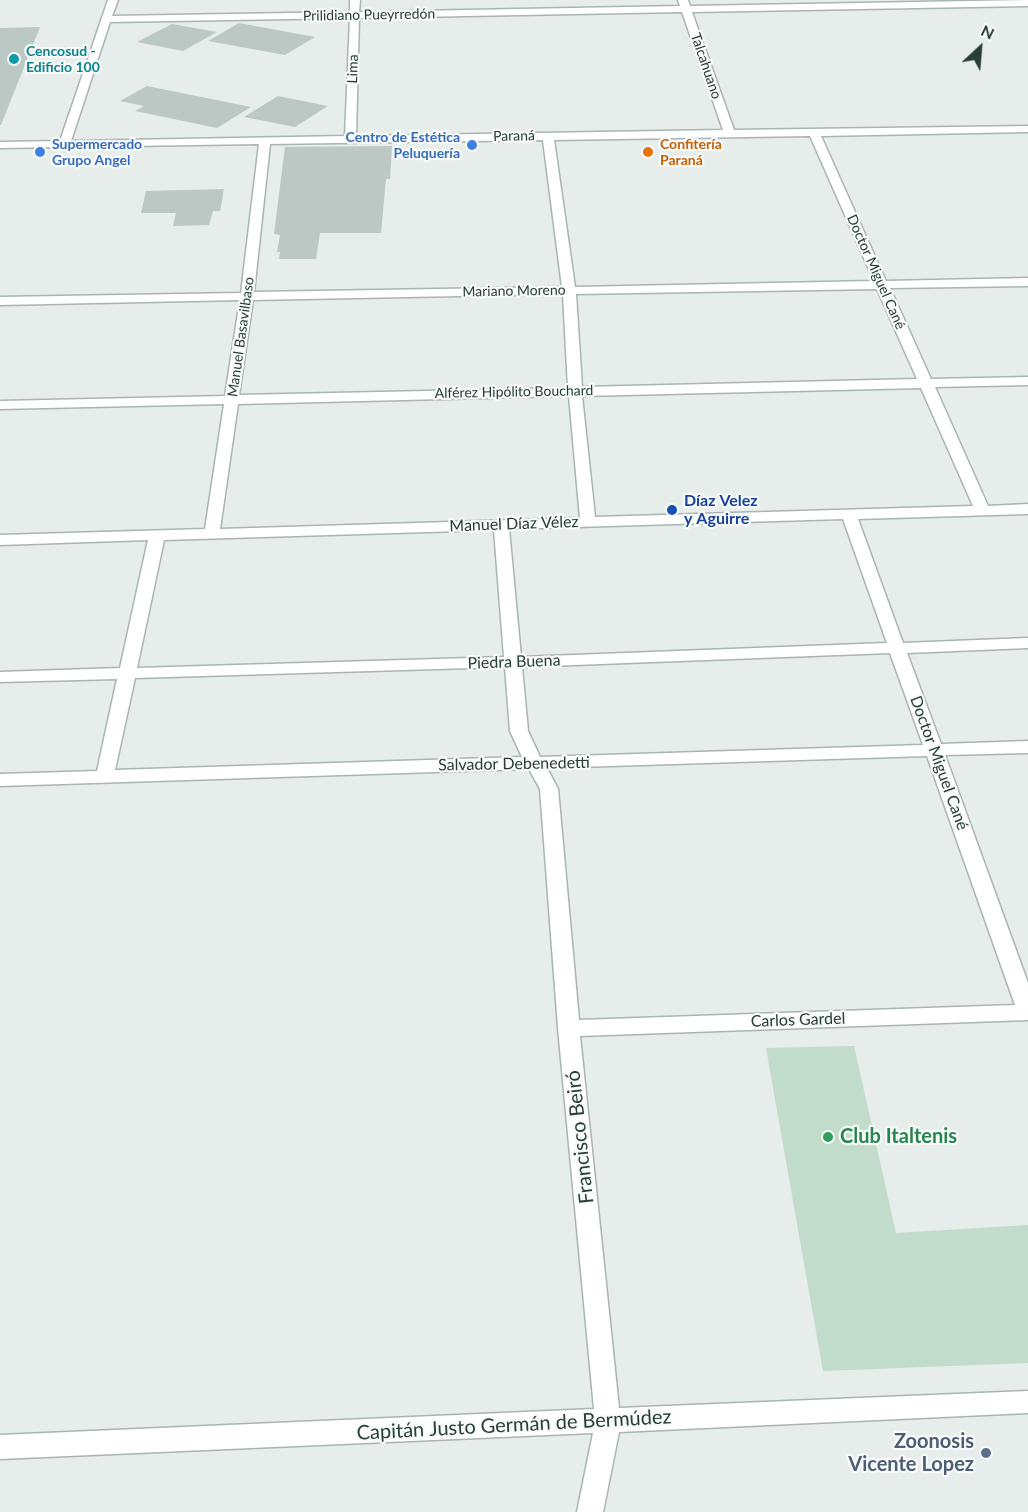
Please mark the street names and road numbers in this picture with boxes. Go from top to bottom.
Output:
street label: Prilidiano Pueyrredón [303,5,435,25]
street label: Talcahuano [687,31,725,101]
street label: Lima [344,54,362,84]
street label: Paraná [493,127,535,145]
street label: Doctor Miguel Cané [843,212,909,332]
street label: Manuel Basavilbaso [224,276,258,398]
street label: Mariano Moreno [462,282,566,300]
street label: Alférez Hipólito Bouchard [435,382,593,402]
street label: Manuel Díaz Vélez [449,512,579,536]
street label: Piedra Buena [467,651,561,673]
street label: Doctor Miguel Cané [906,693,972,833]
street label: Salvador Debenedetti [438,753,590,775]
street label: Carlos Gardel [750,1009,846,1031]
street label: Francisco Beiró [561,1069,599,1205]
street label: Capitán Justo Germán de Bermúdez [356,1405,672,1445]

